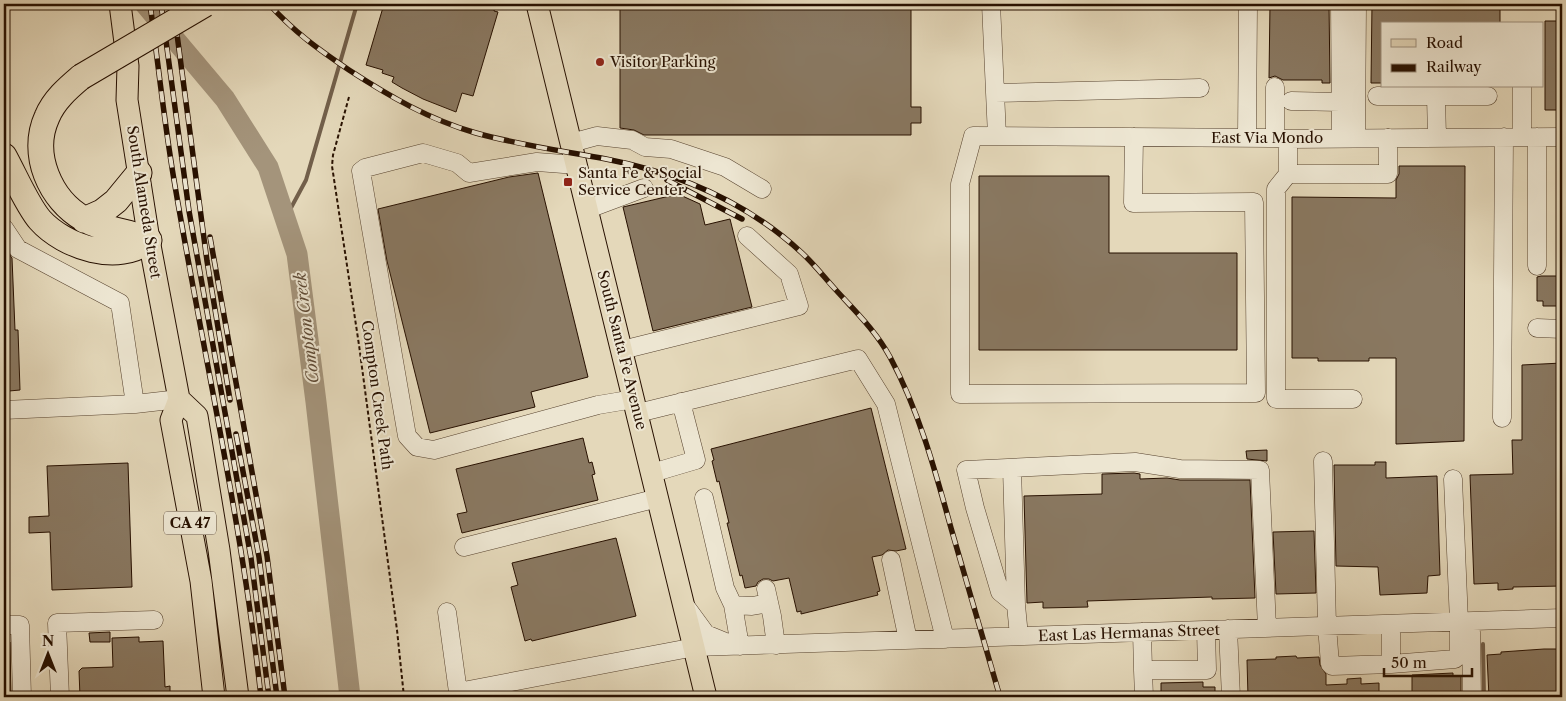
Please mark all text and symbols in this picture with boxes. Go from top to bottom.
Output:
legend [1381,22,1544,88]
text: Road [1426,33,1463,52]
place label: Visitor Parking [609,52,716,71]
marker: Visitor Parking [594,56,606,68]
text: Railway [1426,57,1482,76]
street label: South Alameda Street [123,124,166,281]
street label: East Via Mondo [1211,128,1323,147]
place label: Santa Fe & Social Service Center [578,163,702,199]
marker: Santa Fe & Social Service Center [562,176,574,188]
street label: South Santa Fe Avenue [593,268,651,432]
water label: Compton Creek [289,271,323,385]
street label: Compton Creek Path [358,319,397,472]
road number: CA 47 [164,512,216,534]
street label: East Las Hermanas Street [1038,620,1221,645]
north arrow [22,628,72,678]
text: N [42,632,54,650]
scale bar [1384,646,1471,678]
text: 50 m [1391,653,1427,672]

